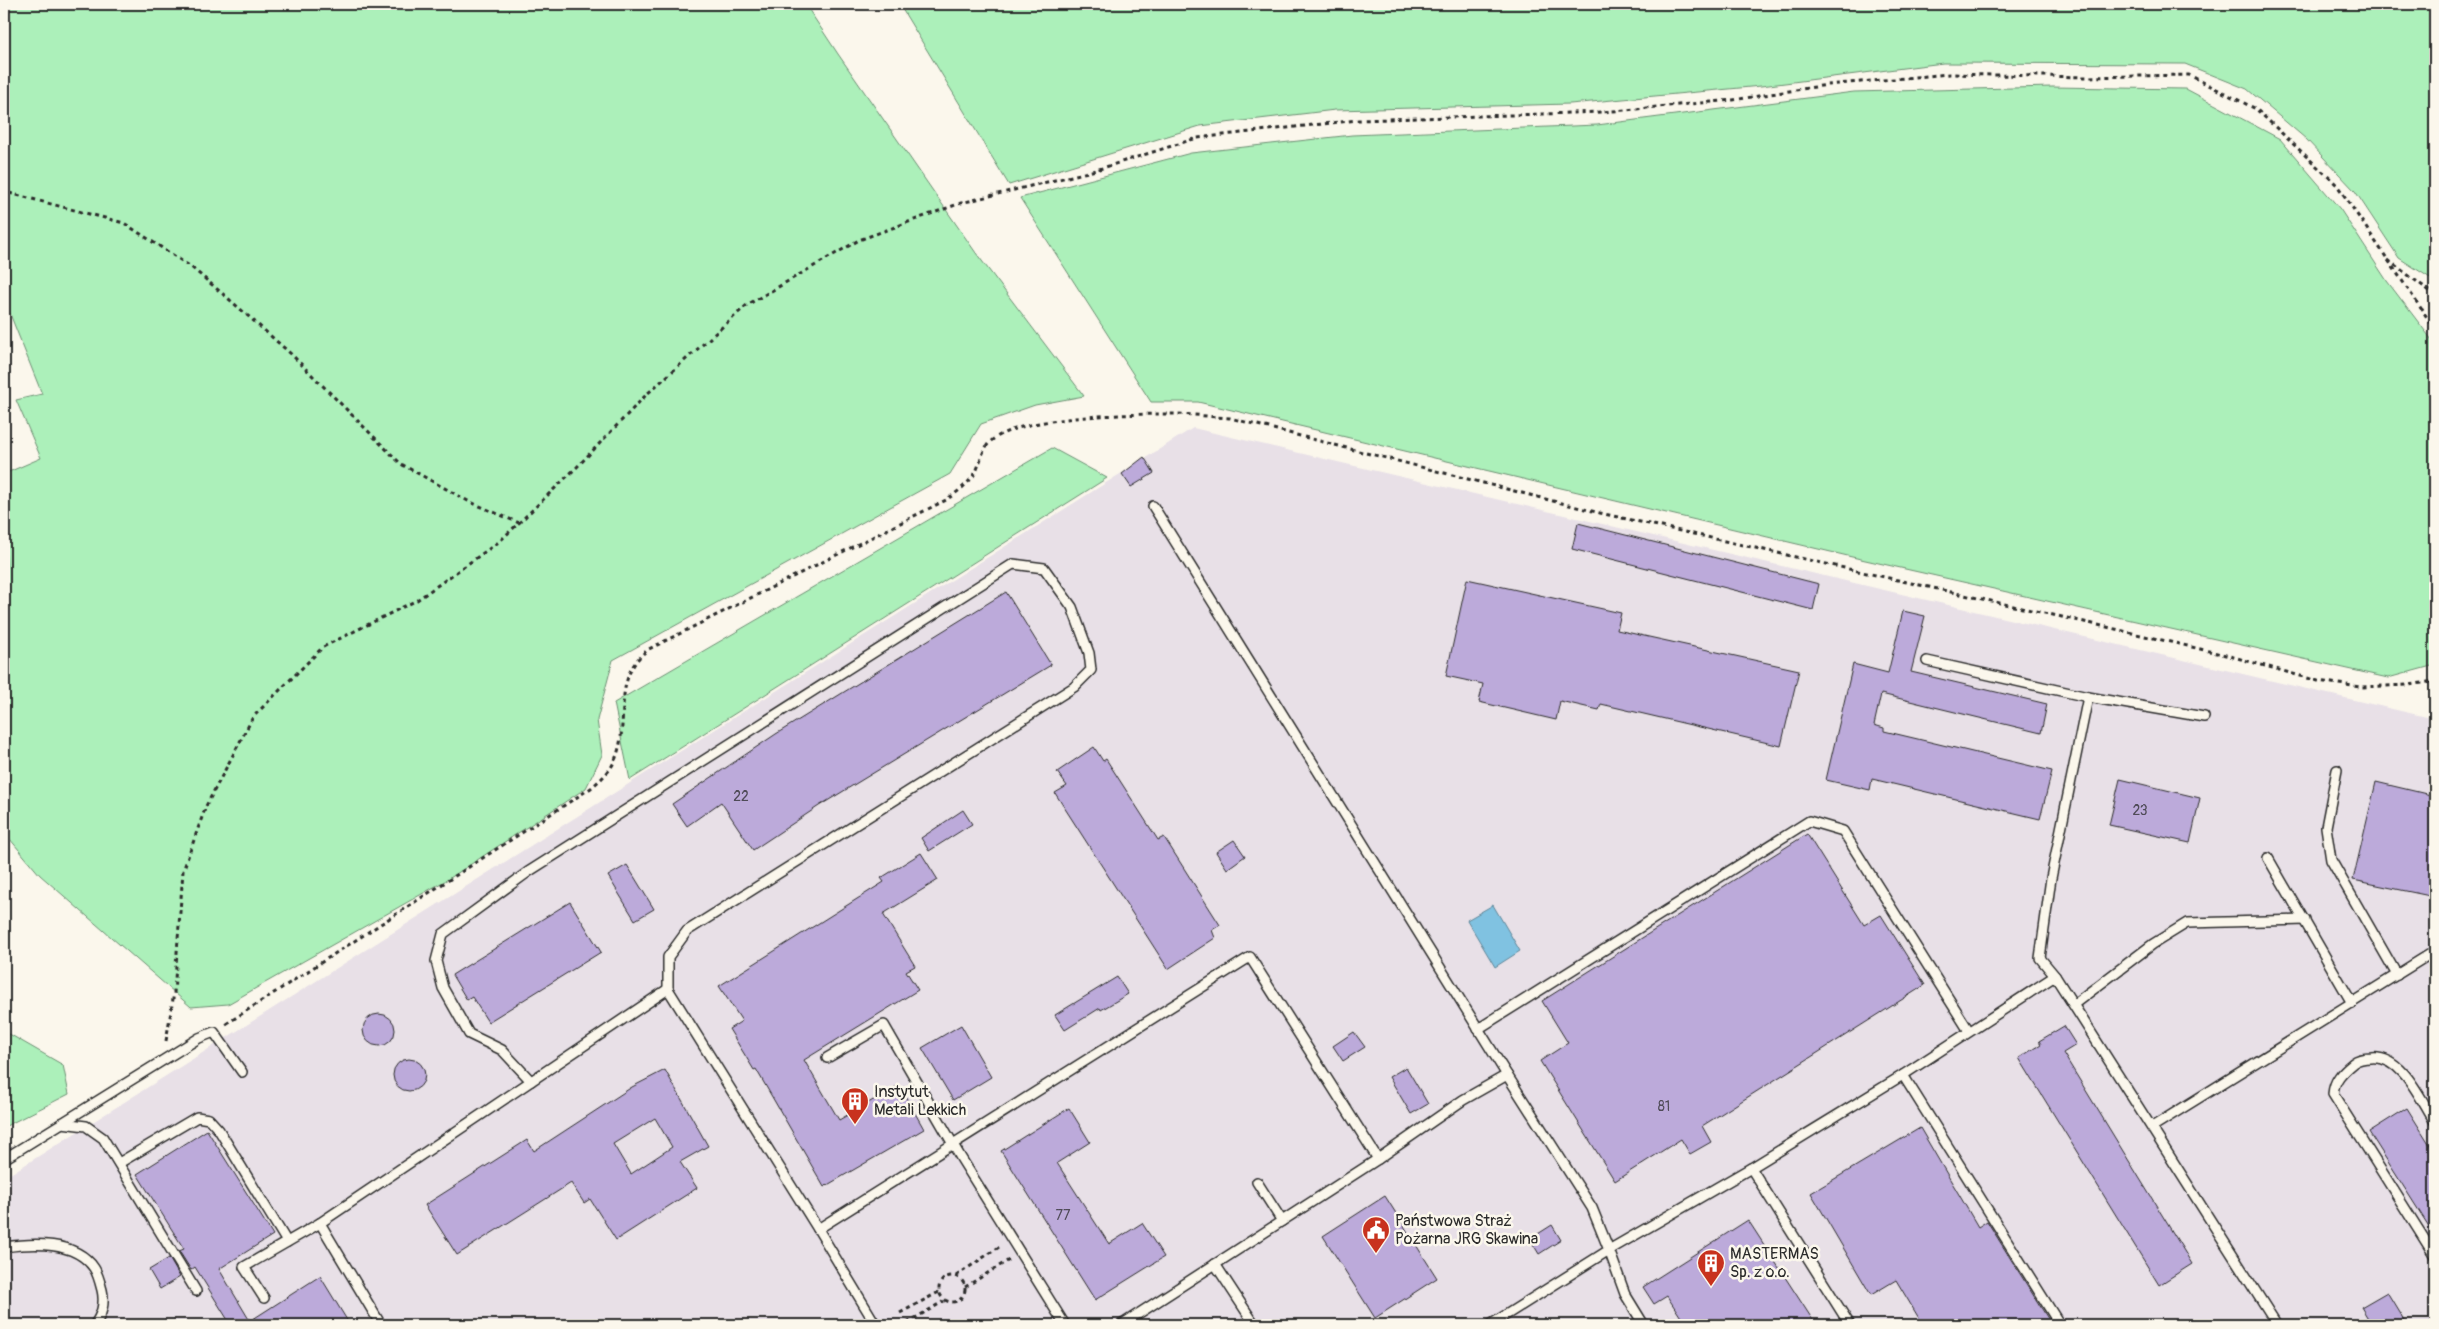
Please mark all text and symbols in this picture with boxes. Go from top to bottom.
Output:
house number: 22 [733,788,749,805]
house number: 23 [2132,802,2148,819]
place label: Instytut Metali Lekkich [874,1082,966,1120]
building icon: Instytut Metali Lekkich [840,1086,870,1125]
house number: 81 [1658,1098,1670,1115]
house number: 77 [1056,1207,1071,1224]
place label: Państwowa Straż Pożarna JRG Skawina [1395,1211,1538,1249]
public building icon: Państwowa Straż Pożarna JRG Skawina [1361,1215,1391,1254]
place label: MASTERMAS Sp. z o.o. [1730,1244,1819,1282]
building icon: MASTERMAS Sp. z o.o. [1696,1248,1726,1287]

